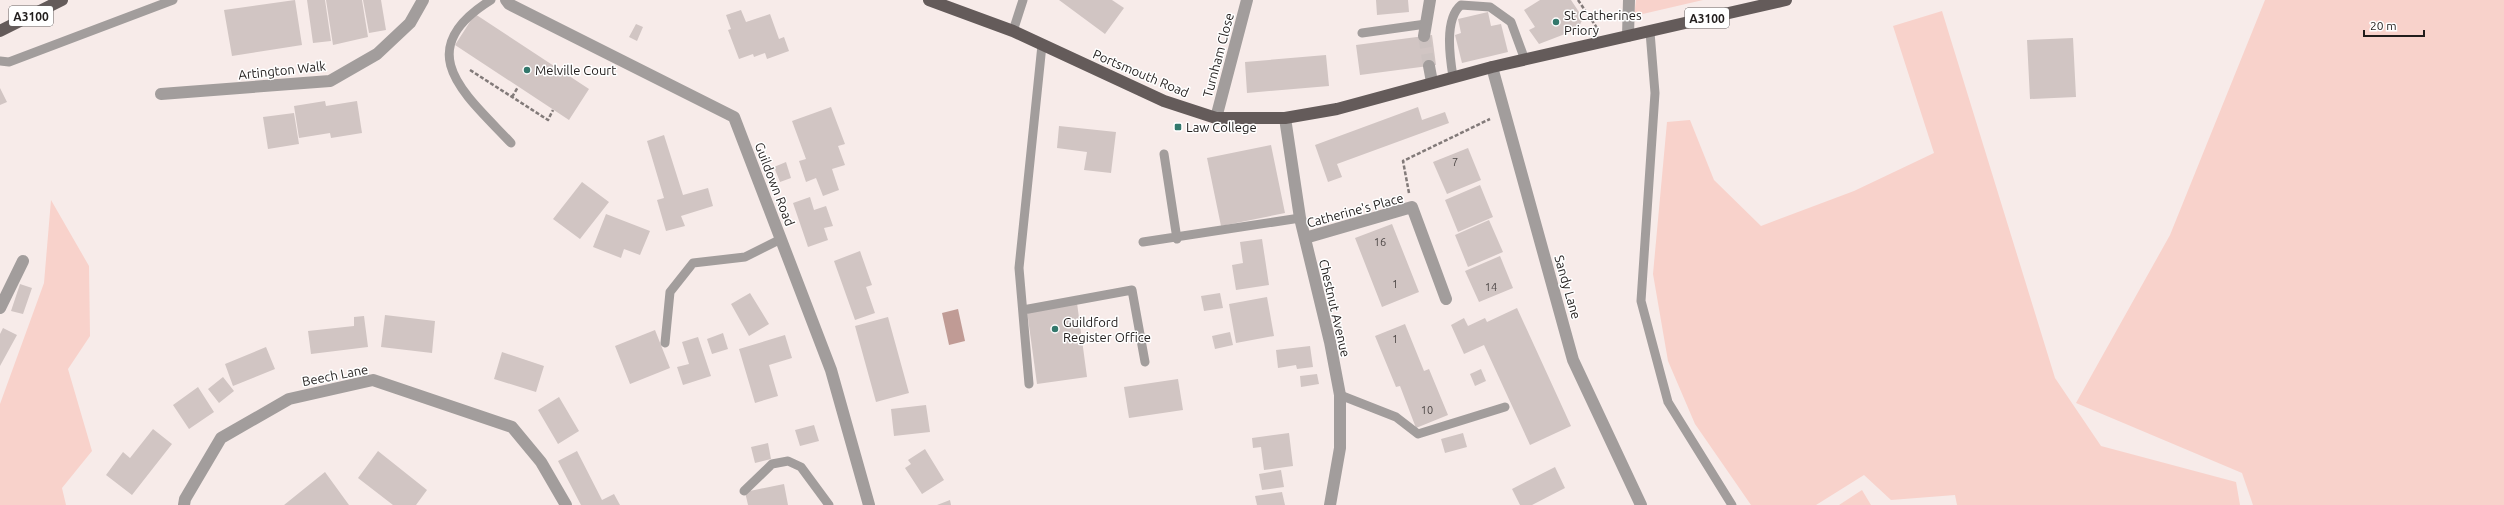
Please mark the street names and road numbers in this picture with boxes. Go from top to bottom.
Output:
road number: A3100 [9,6,53,26]
road number: A3100 [1685,8,1729,28]
street label: Turnham Close [1200,11,1236,99]
street label: Portsmouth Road [1091,47,1191,99]
street label: Artington Walk [237,58,327,82]
street label: Guildown Road [753,140,797,228]
street label: Catherine's Place [1305,190,1405,230]
street label: Sandy Lane [1552,253,1584,321]
street label: Chestnut Avenue [1317,258,1353,358]
street label: Beech Lane [301,362,369,388]

